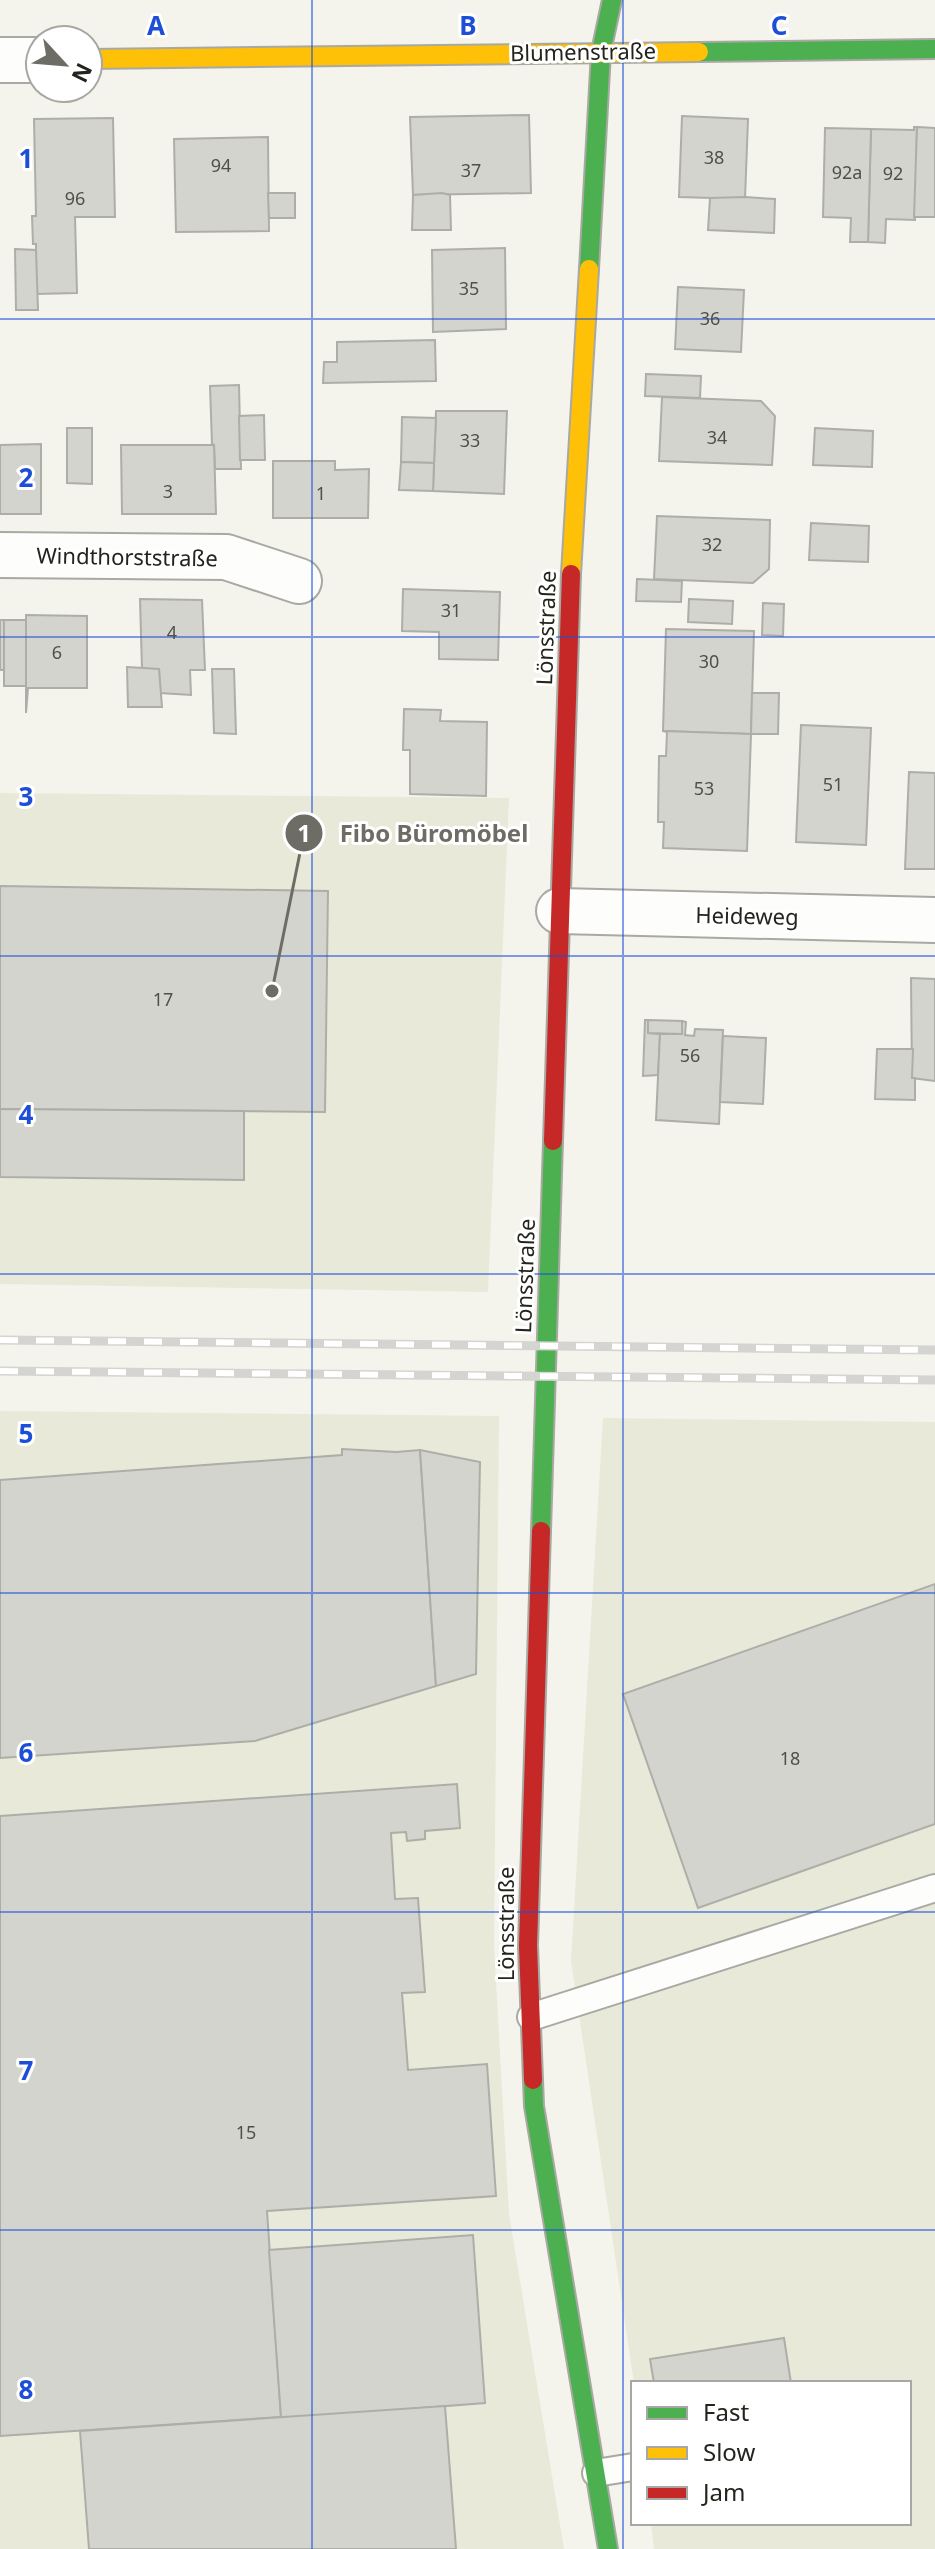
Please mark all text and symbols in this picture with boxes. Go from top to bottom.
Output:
text: A [147,7,165,43]
text: B [459,7,477,43]
text: C [771,7,787,43]
north arrow [24,24,104,104]
street label: Blumenstraße [510,35,656,67]
text: N [65,59,100,88]
text: 1 [19,140,33,176]
house number: 38 [704,145,724,169]
house number: 94 [211,153,231,177]
house number: 37 [461,158,481,182]
house number: 92a [832,160,862,184]
house number: 92 [883,161,903,185]
house number: 96 [65,186,85,210]
house number: 35 [459,276,479,300]
house number: 36 [700,306,720,330]
house number: 34 [707,425,727,449]
house number: 33 [460,428,480,452]
text: 2 [19,459,34,495]
house number: 3 [163,479,173,503]
house number: 1 [316,481,326,505]
house number: 32 [702,532,722,556]
street label: Windthorststraße [36,539,218,573]
street label: Lönsstraße [528,570,562,686]
house number: 31 [441,598,461,622]
house number: 4 [167,620,177,644]
house number: 6 [52,640,62,664]
house number: 30 [699,649,719,673]
house number: 51 [823,772,843,796]
house number: 53 [694,776,714,800]
text: 3 [19,778,33,814]
callout: Fibo Büromöbel [284,809,545,857]
text: 1 [297,816,311,849]
text: Fibo Büromöbel [340,816,528,849]
street label: Heideweg [695,899,799,931]
house number: 17 [153,987,173,1011]
house number: 56 [680,1043,700,1067]
text: 4 [19,1096,34,1132]
street label: Lönsstraße [507,1218,541,1334]
text: 5 [19,1415,33,1451]
text: 6 [19,1734,34,1770]
house number: 18 [780,1746,800,1770]
street label: Lönsstraße [490,1867,520,1981]
text: 7 [19,2052,34,2088]
house number: 15 [236,2120,256,2144]
text: 8 [19,2371,33,2407]
legend [631,2381,911,2525]
text: Fast [703,2395,749,2428]
text: Slow [703,2435,755,2468]
text: Jam [701,2475,745,2508]

